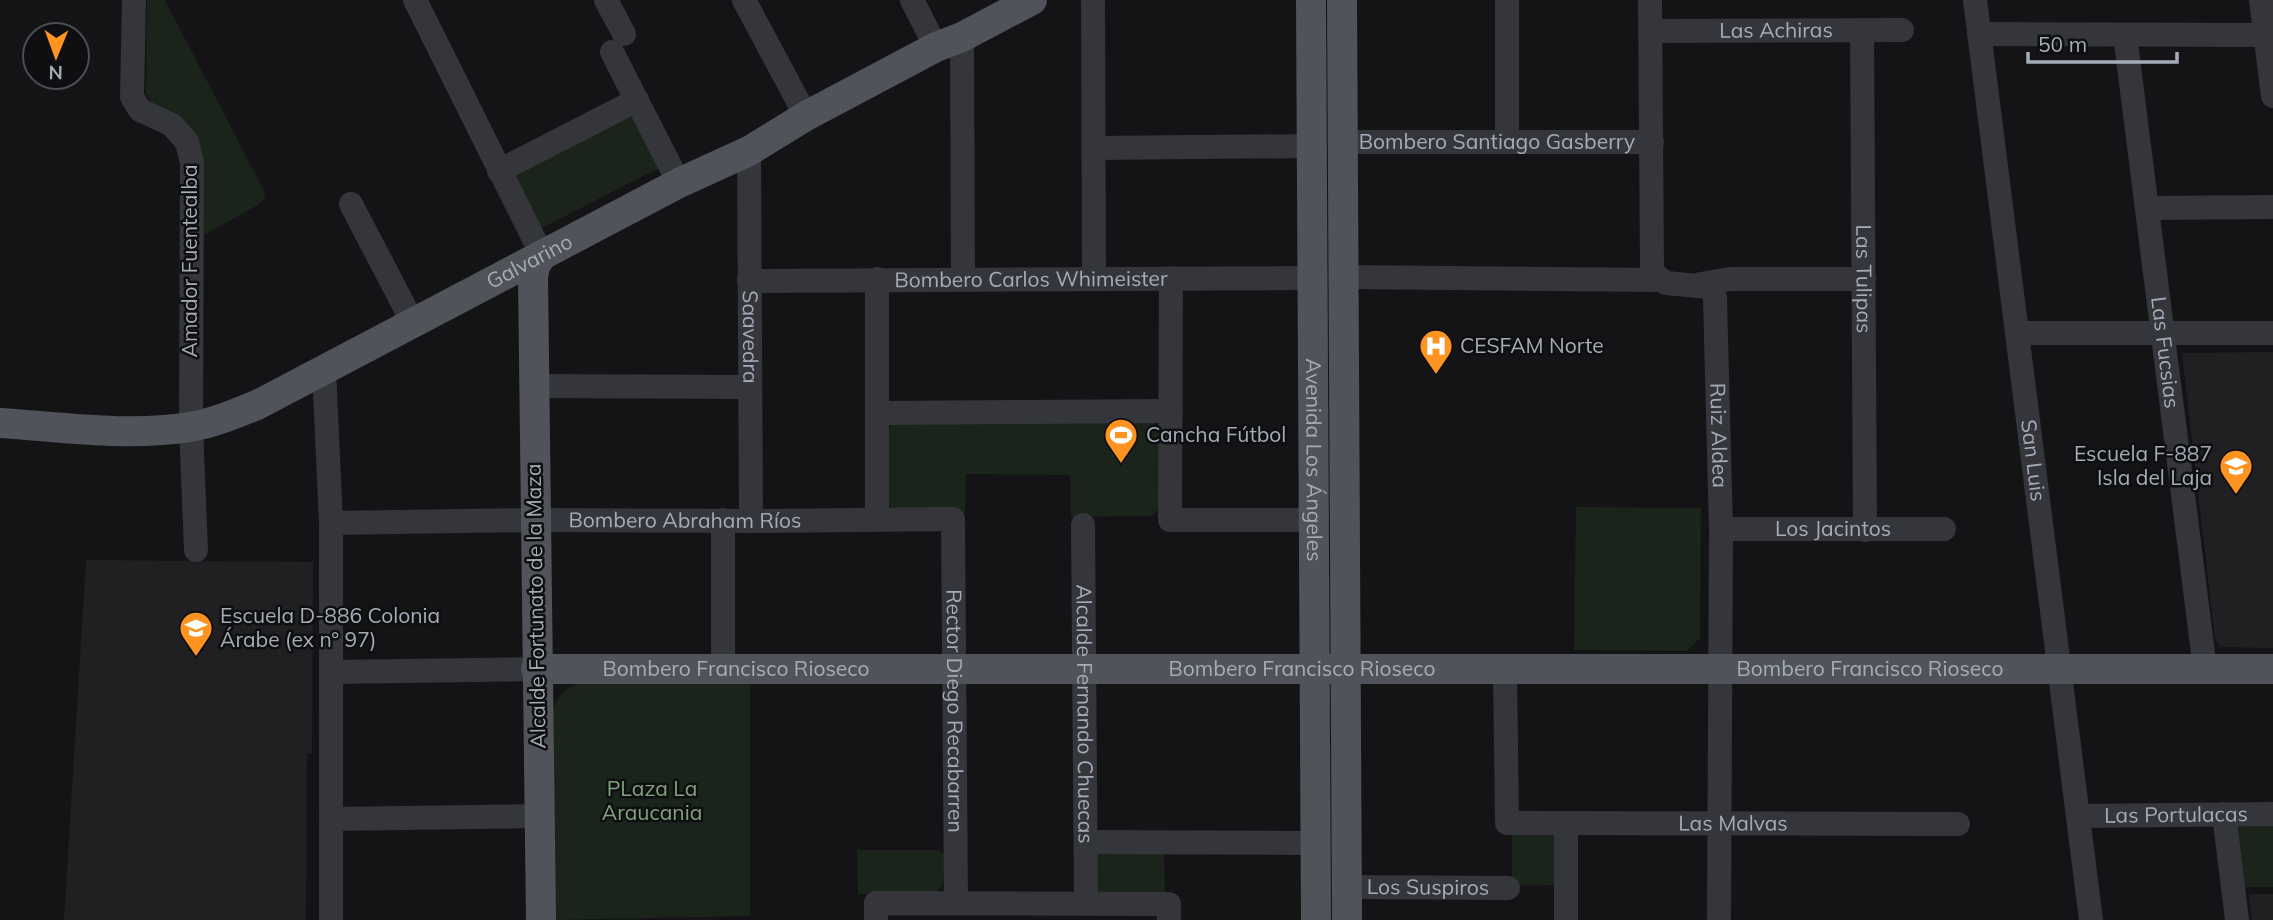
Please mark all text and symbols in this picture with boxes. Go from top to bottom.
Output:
street label: Las Achiras [1719,16,1833,43]
north arrow [21,21,91,91]
scale bar [2028,21,2177,65]
text: 50 m [2038,31,2087,57]
text: N [48,61,63,85]
street label: Bombero Santiago Gasberry [1359,128,1635,154]
street label: Amador Fuentealba [176,164,202,358]
street label: Las Tulipas [1851,224,1878,334]
street label: Galvarino [482,228,576,294]
street label: Bombero Carlos Whimeister [894,265,1168,292]
street label: Saavedra [738,290,764,384]
street label: Las Fucsias [2146,295,2186,410]
hospital icon: CESFAM Norte [1417,327,1455,376]
place label: CESFAM Norte [1460,332,1604,358]
street label: Avenida Los Ángeles [1301,358,1328,562]
street label: Ruiz Aldea [1705,382,1734,488]
sports icon: Cancha Fútbol [1102,416,1140,465]
street label: San Luis [2016,418,2052,503]
place label: Cancha Fútbol [1146,421,1286,447]
place label: Escuela F-887 Isla del Laja [2074,440,2212,490]
school or university icon: Escuela F-887 Isla del Laja [2217,447,2255,496]
street label: Alcalde Fortunato de la Maza [520,463,550,749]
street label: Bombero Abraham Ríos [569,506,801,533]
street label: Los Jacintos [1775,515,1891,541]
street label: Alcalde Fernando Chuecas [1071,584,1100,844]
street label: Rector Diego Recabarren [942,589,969,833]
place label: Escuela D-886 Colonia Árabe (ex n° 97) [220,602,440,652]
school or university icon: Escuela D-886 Colonia Árabe (ex n° 97) [177,609,215,658]
street label: Bombero Francisco Rioseco [603,655,869,681]
street label: Bombero Francisco Rioseco [1169,655,1435,681]
street label: Bombero Francisco Rioseco [1737,655,2003,681]
park label: PLaza La Araucania [602,775,702,825]
street label: Las Portulacas [2104,800,2248,828]
street label: Las Malvas [1678,809,1788,836]
street label: Los Suspiros [1367,873,1489,900]

